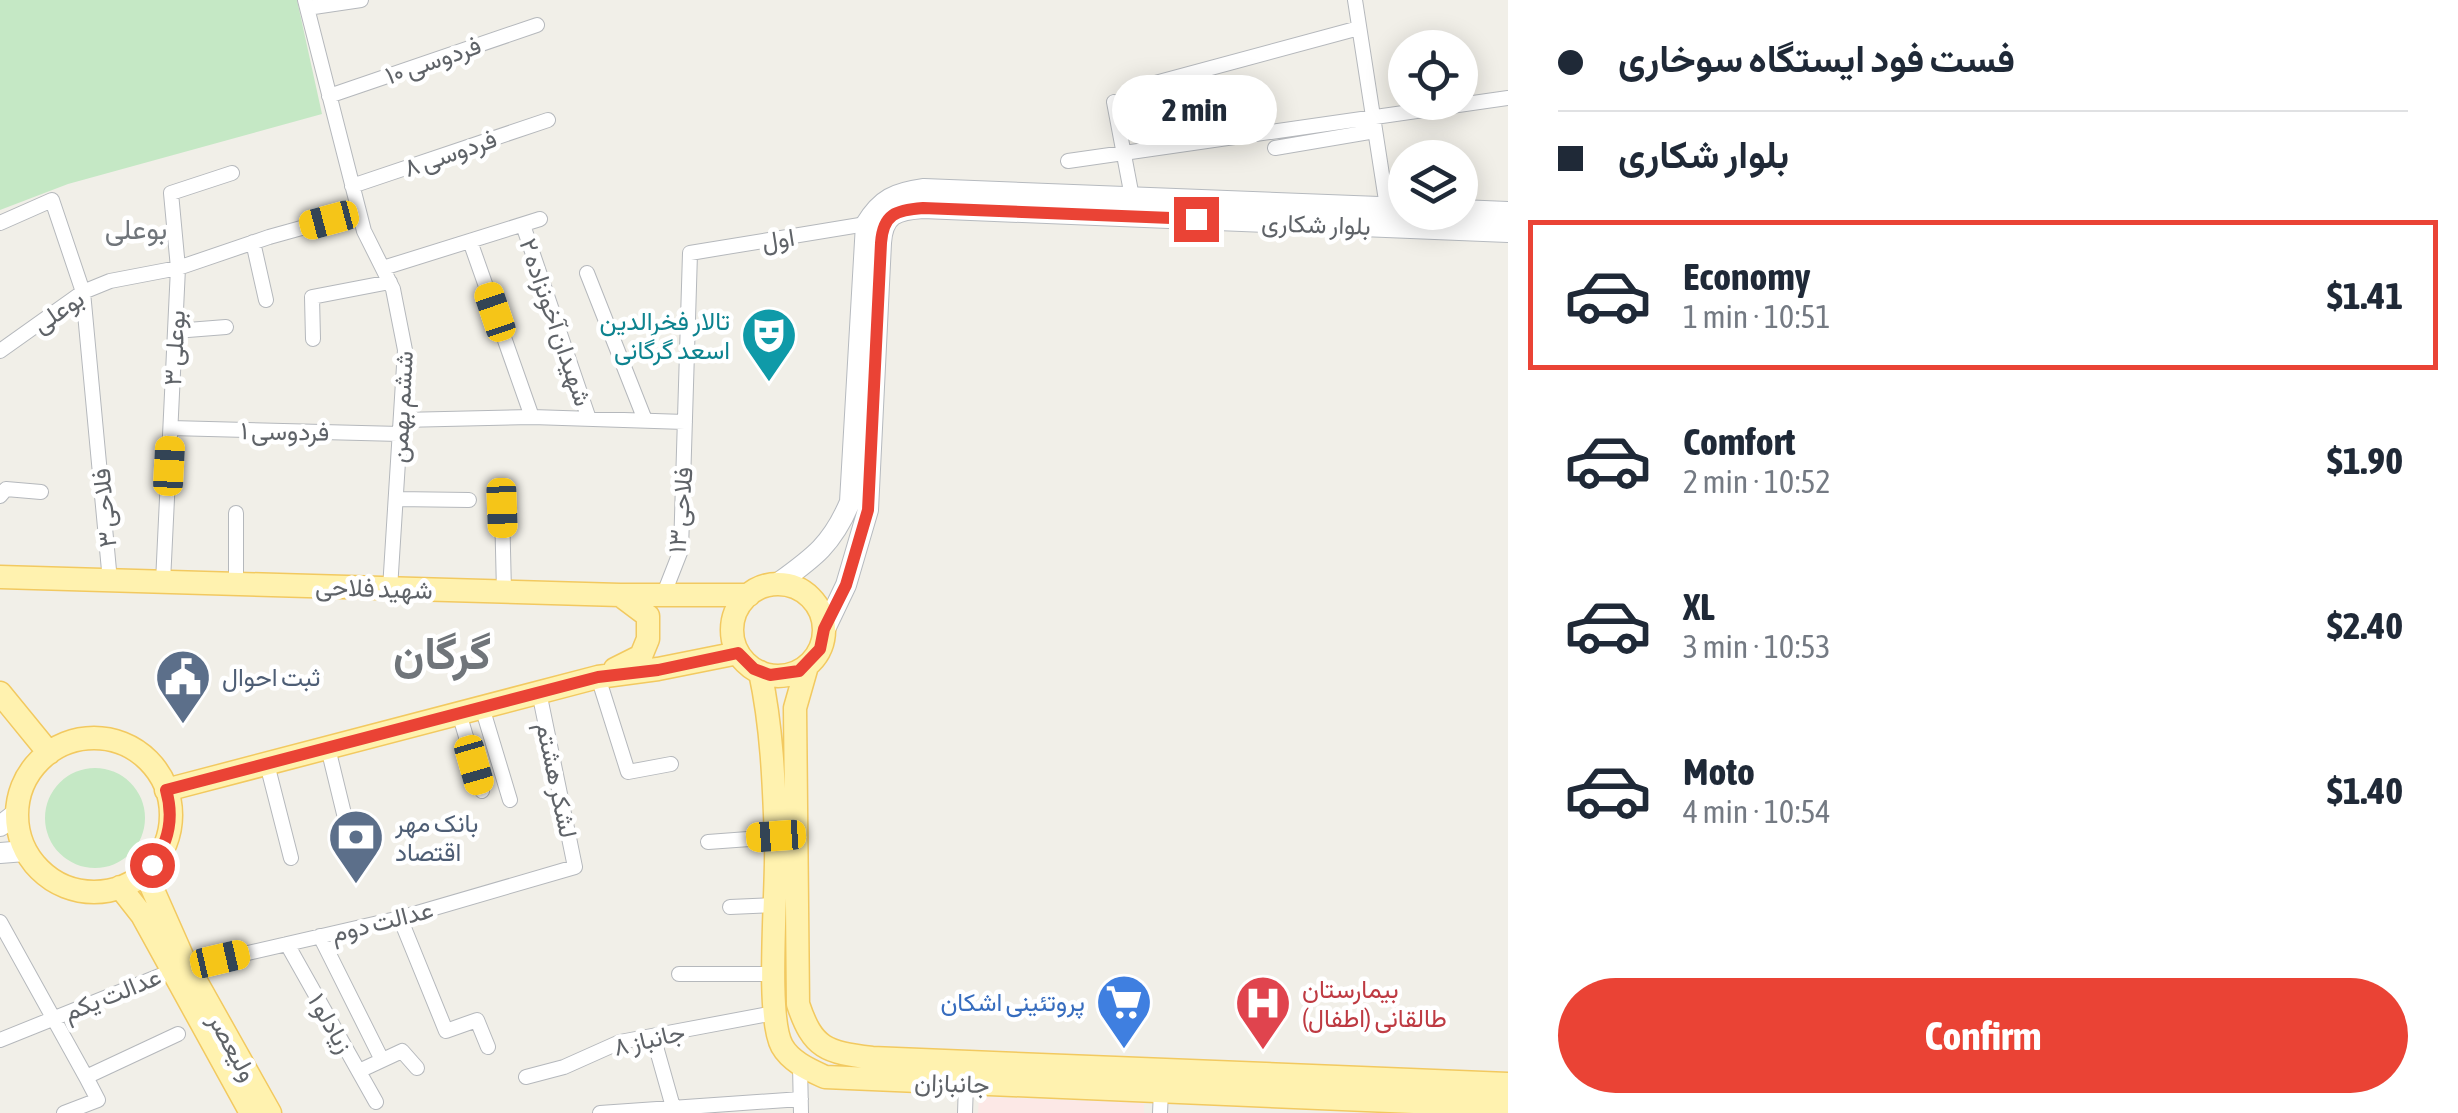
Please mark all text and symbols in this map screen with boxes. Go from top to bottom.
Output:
map controls [1388,30,1478,230]
button: locate [1388,30,1478,120]
street label: ۱۰ فردوسی [381,31,485,91]
text: فست فود ایستگاه سوخاری [1618,37,2015,80]
callout: 2 min [1114,74,1278,144]
text: 2 min [1162,91,1227,128]
street label: ۸ فردوسی [400,124,501,184]
text: بلوار شکاری [1618,133,1789,176]
button: layers [1388,140,1478,230]
route end [1174,197,1219,242]
car [296,198,362,242]
street label: بلوار شکاری [1261,208,1371,242]
district label: بوعلی [105,213,167,247]
street label: اول [760,223,797,257]
street label: ۲ شهیدان آخونزاده [512,235,598,410]
icon: car [1563,250,1653,340]
text: Economy [1683,255,1810,298]
text: $1.41 [2327,274,2403,317]
car [471,279,519,345]
street label: بوعلی [27,284,90,340]
text: 1 min · 10:51 [1683,298,1830,335]
theatre icon: تالار فخرالدین اسعد گرگانی [739,305,799,384]
place label: تالار فخرالدین اسعد گرگانی [600,307,730,366]
street label: ۳ بوعلی [158,310,192,387]
street label: ششم بهمن [384,350,421,464]
icon: car [1563,415,1653,505]
street label: ۱ فردوسی [240,416,330,448]
text: Comfort [1683,420,1795,463]
car [152,435,186,497]
text: $1.90 [2327,439,2403,482]
text: 2 min · 10:52 [1683,463,1830,500]
street label: ۱۳ فلاحی [662,466,700,555]
street label: ۳ فلاحی [87,467,123,549]
car [486,477,518,539]
street label: شهید فلاحی [315,572,433,606]
icon: car [1563,580,1653,670]
text: XL [1683,585,1715,628]
text: $2.40 [2327,604,2403,647]
district label: گرگان [393,627,491,681]
text: 3 min · 10:53 [1683,628,1830,665]
public building icon: ثبت احوال [153,647,213,726]
place label: ثبت احوال [222,663,320,693]
street label: لشکر هشتم [528,720,583,841]
car [451,732,497,798]
icon: car [1563,745,1653,835]
text: Moto [1683,750,1755,793]
text: $1.40 [2327,769,2403,812]
text: 4 min · 10:54 [1683,793,1830,830]
bank icon: بانک مهر اقتصاد [326,807,386,886]
place label: بانک مهر اقتصاد [394,809,478,866]
car [745,819,807,853]
route start [130,843,175,888]
street label: عدالت دوم [328,895,437,950]
car [187,938,253,980]
street label: عدالت یکم [59,962,166,1029]
supermarket icon: پروتئینی اشکان [1094,972,1154,1051]
hospital icon: بیمارستان طالقانی (اطفال) [1233,973,1293,1052]
place label: بیمارستان طالقانی (اطفال) [1302,975,1447,1034]
button: Confirm [1558,978,2408,1093]
street label: زیادلو ۱ [301,988,359,1059]
place label: پروتئینی اشکان [940,988,1085,1019]
street label: ولیعصر [201,1007,263,1087]
street label: جانباز ۸ [611,1017,688,1063]
street label: جانبازان [914,1068,990,1100]

